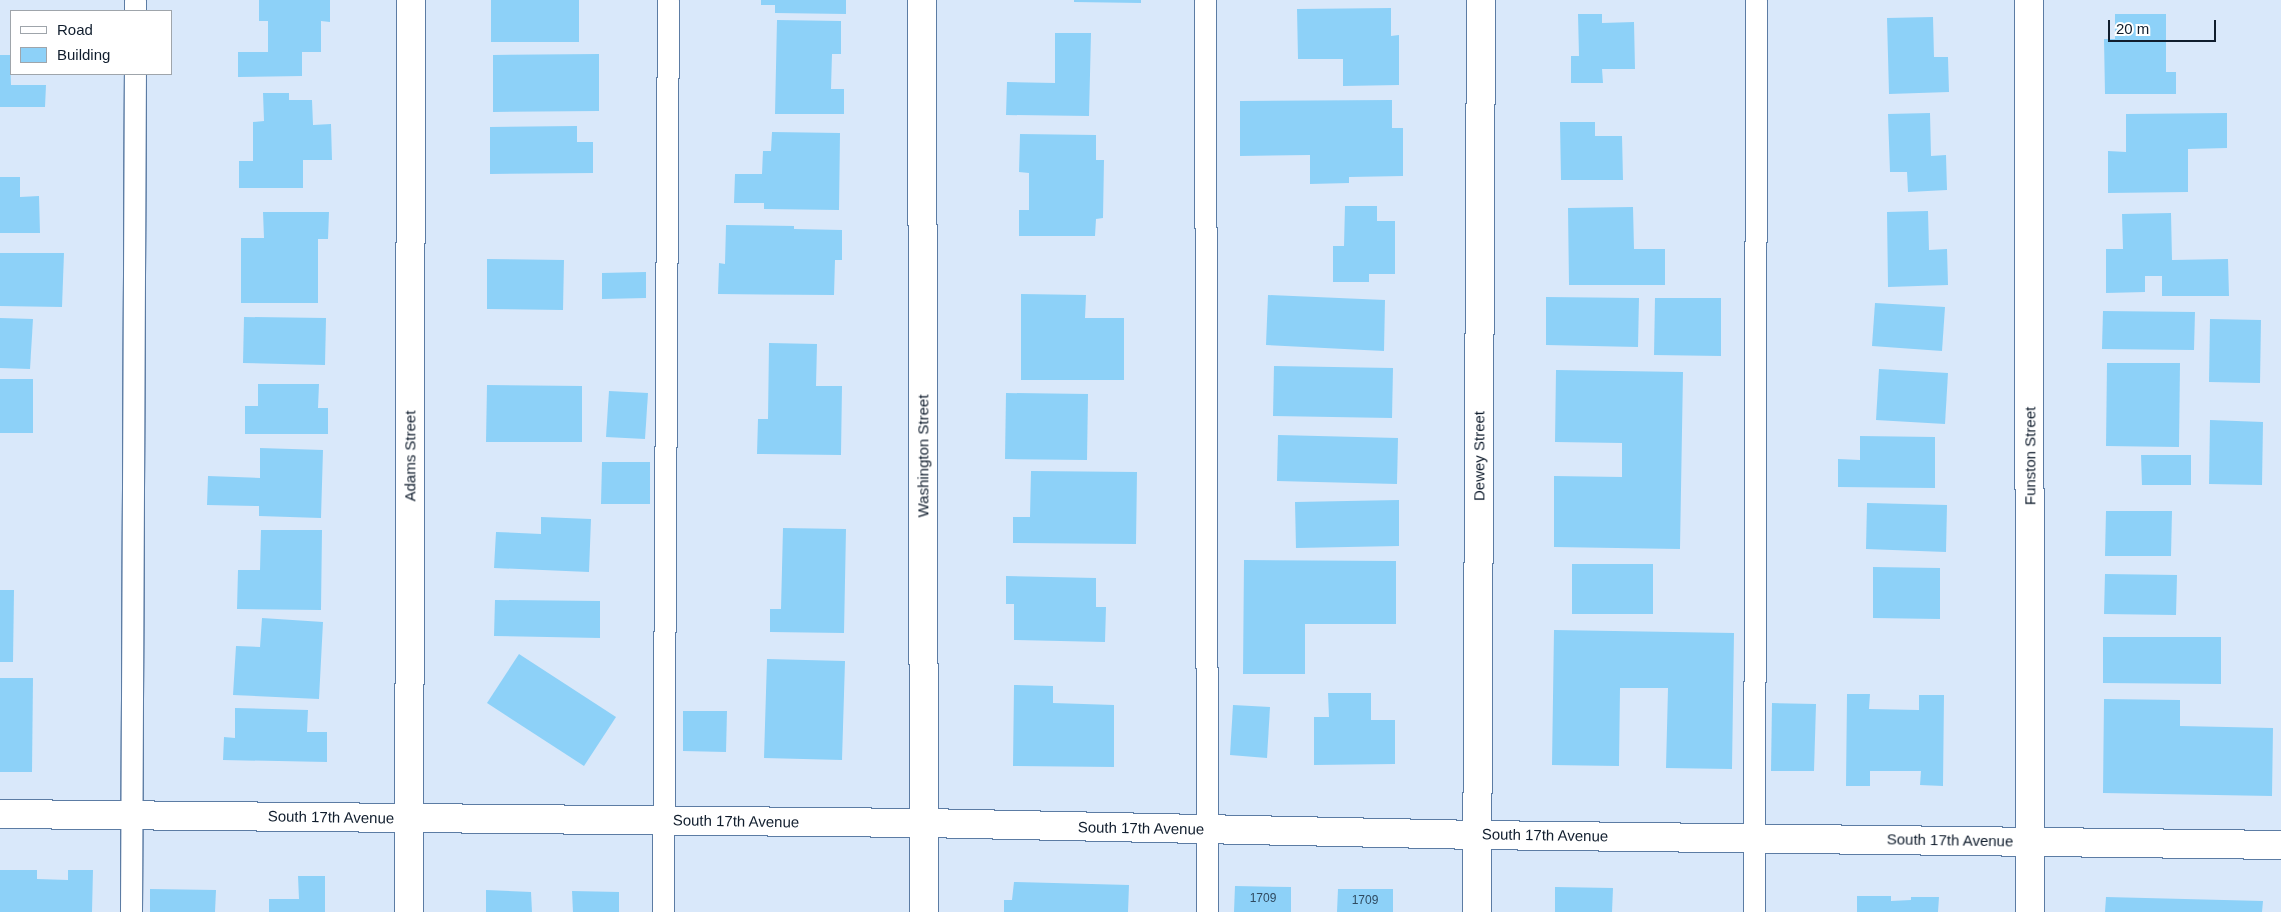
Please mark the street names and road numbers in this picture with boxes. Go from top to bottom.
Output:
street label: Washington Street [914,395,932,517]
street label: Funston Street [2021,407,2039,505]
street label: Adams Street [401,411,419,501]
street label: Dewey Street [1470,411,1488,501]
street label: South 17th Avenue [267,807,395,827]
street label: South 17th Avenue [672,811,800,831]
street label: South 17th Avenue [1077,818,1205,838]
street label: South 17th Avenue [1481,825,1609,845]
street label: South 17th Avenue [1886,830,2014,850]

